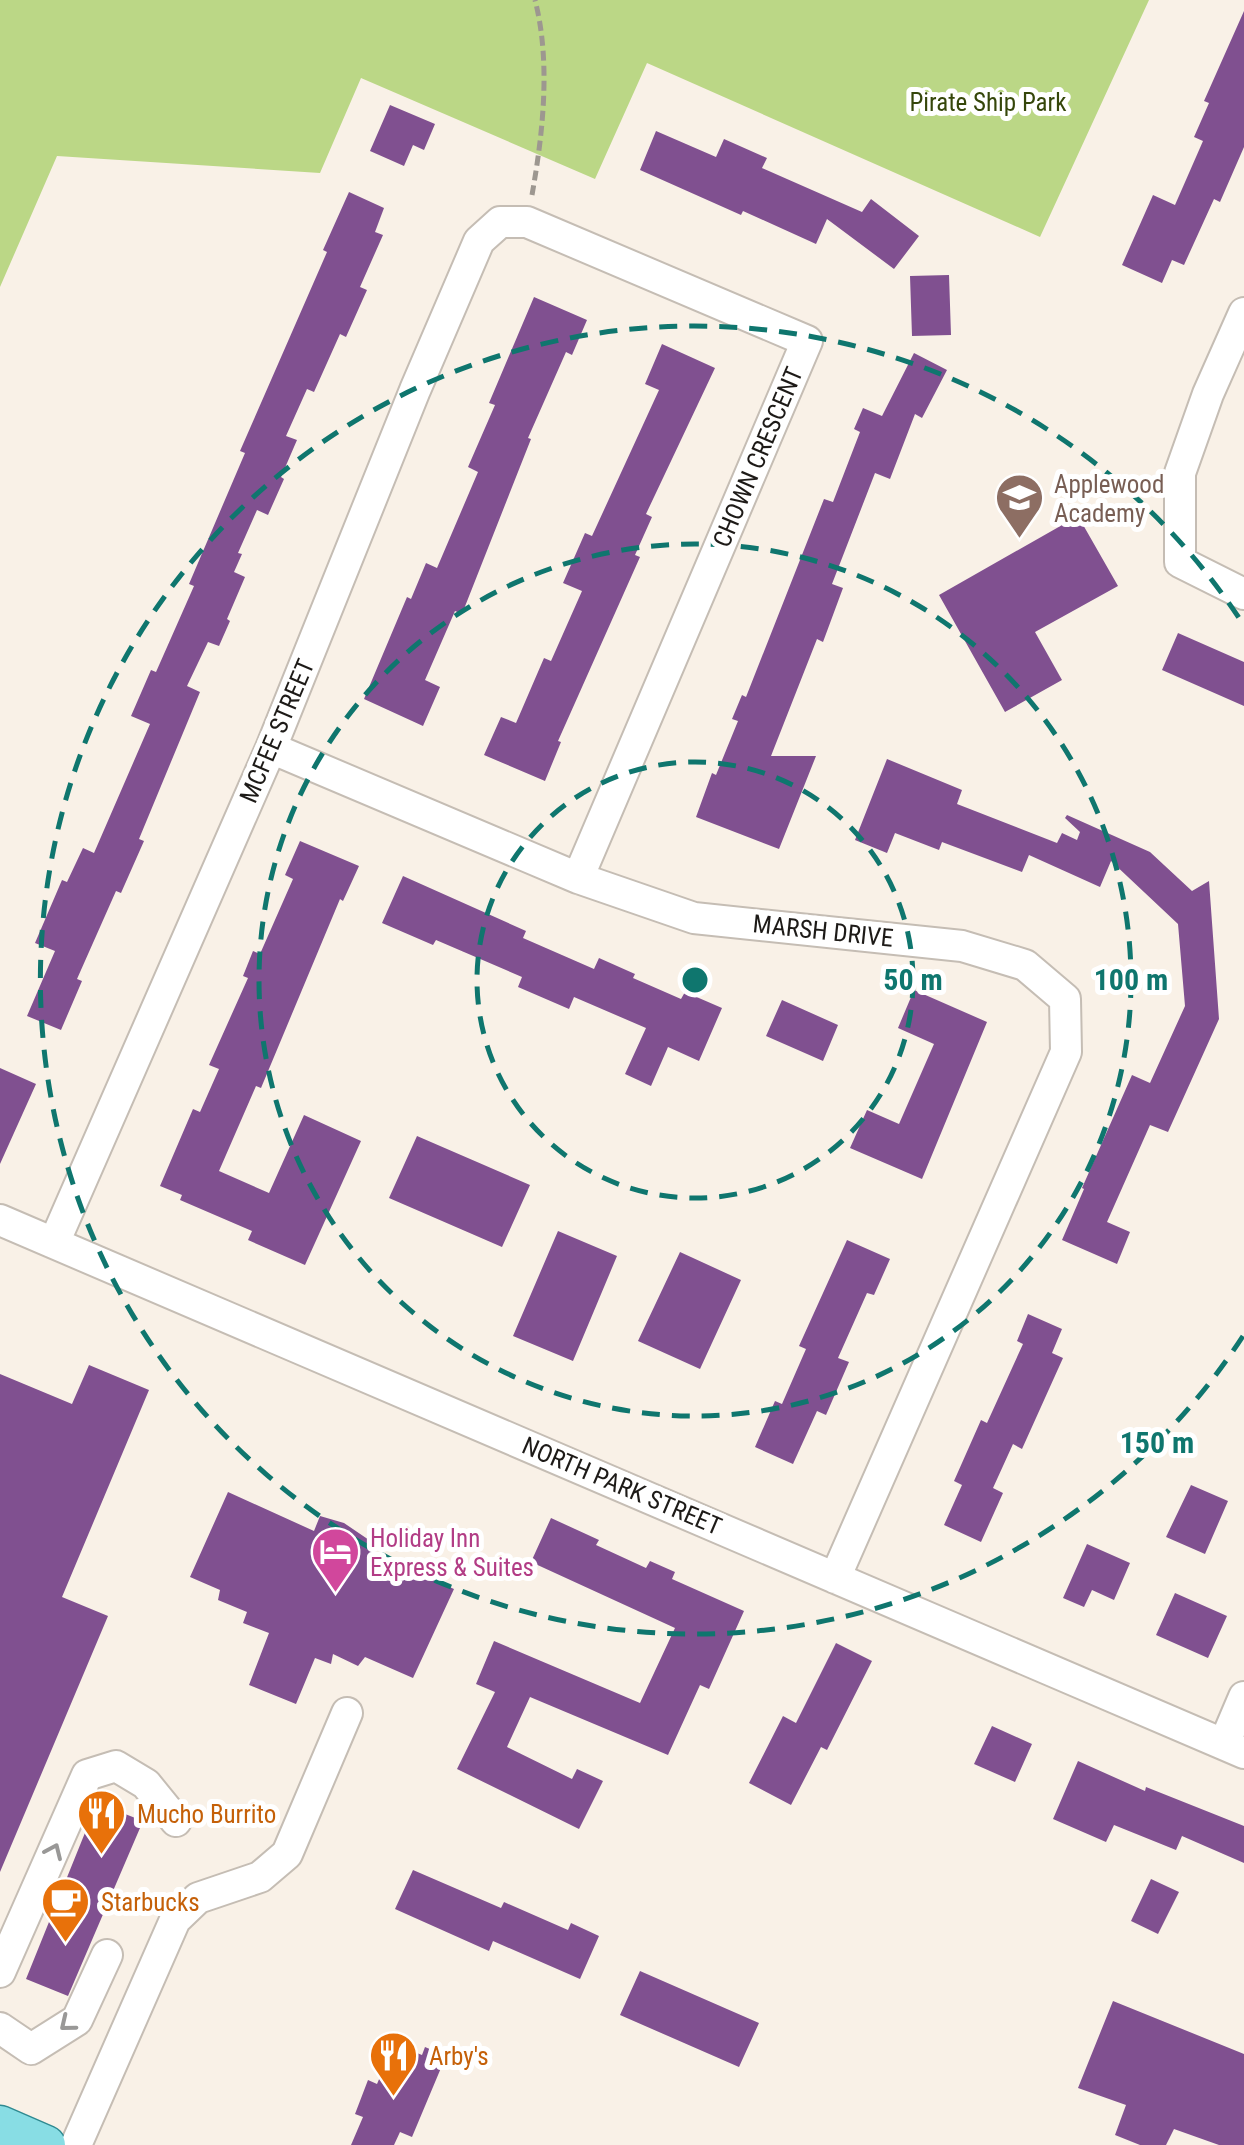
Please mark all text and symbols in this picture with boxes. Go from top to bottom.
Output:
park label: Pirate Ship Park [910,88,1067,117]
street label: CHOWN CRESCENT [707,363,809,551]
place label: Applewood Academy [1054,470,1164,528]
school or university icon: Applewood Academy [993,472,1045,540]
street label: MCFEE STREET [234,655,320,807]
street label: MARSH DRIVE [751,909,895,953]
centre of rings [677,962,713,998]
text: 50 m [883,962,943,997]
text: 100 m [1094,962,1168,997]
text: 150 m [1120,1425,1194,1460]
street label: NORTH PARK STREET [518,1431,726,1541]
place label: Holiday Inn Express & Suites [370,1524,534,1582]
hotel icon: Holiday Inn Express & Suites [309,1526,361,1594]
restaurant icon: Mucho Burrito [76,1788,128,1856]
place label: Mucho Burrito [137,1800,276,1829]
one-way arrow [41,1843,61,1861]
cafe icon: Starbucks [40,1876,92,1944]
place label: Starbucks [101,1888,200,1917]
one-way arrow [60,2013,78,2030]
restaurant icon: Arby's [368,2030,420,2098]
place label: Arby's [429,2042,489,2071]

